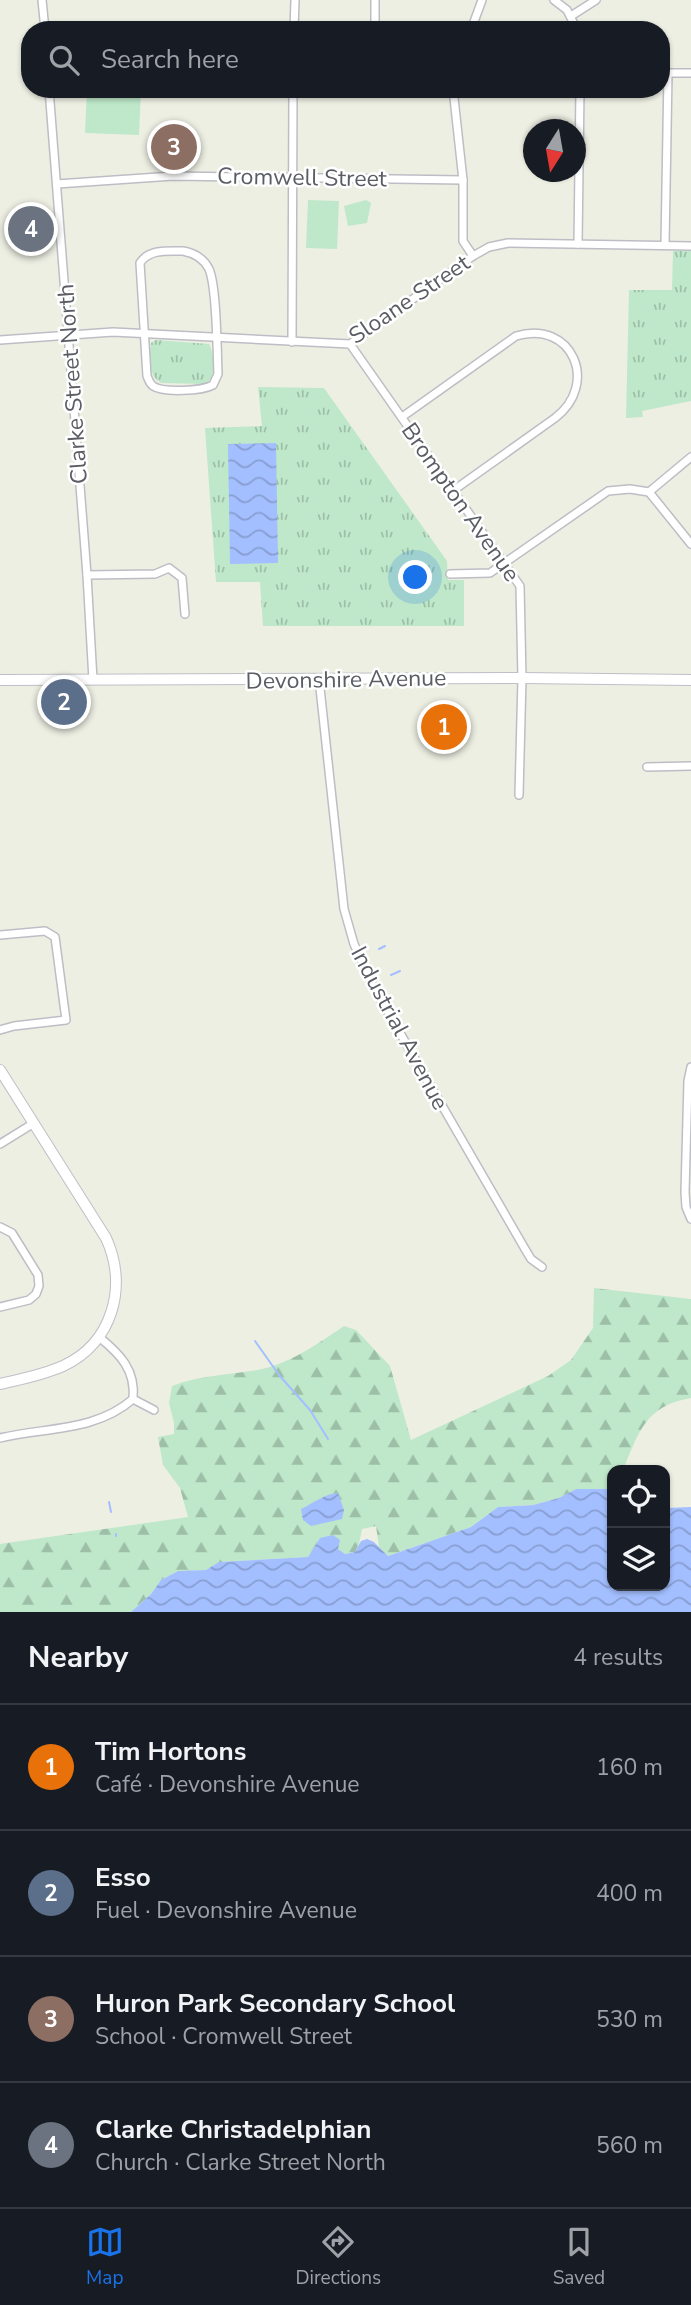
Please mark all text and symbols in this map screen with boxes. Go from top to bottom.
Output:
search box [21,21,670,98]
icon: search [45,41,83,79]
text: Search here [101,42,239,77]
north arrow [523,119,586,182]
pin: 3 [151,121,197,173]
street label: Cromwell Street [217,161,388,194]
pin: 4 [8,203,54,255]
street label: Sloane Street [343,247,477,351]
street label: Clarke Street North [50,283,95,485]
street label: Brompton Avenue [394,417,527,588]
your location [398,560,432,594]
street label: Devonshire Avenue [245,662,447,697]
pin: 2 [41,676,87,728]
pin: 1 [421,701,467,753]
street label: Industrial Avenue [343,941,456,1115]
map controls [607,1465,670,1591]
button: locate [607,1465,670,1528]
button: layers [607,1528,670,1591]
text: Nearby [28,1637,128,1678]
text: 4 results [573,1642,663,1673]
text: Tim Hortons [95,1734,246,1769]
text: 1 [44,1752,58,1783]
text: 160 m [596,1752,663,1783]
text: Café · Devonshire Avenue [95,1769,360,1800]
text: Esso [95,1860,151,1895]
text: 2 [44,1878,58,1909]
text: 400 m [596,1878,663,1909]
text: Fuel · Devonshire Avenue [95,1895,357,1926]
text: Huron Park Secondary School [95,1986,455,2021]
text: 3 [44,2004,58,2035]
text: 530 m [596,2004,663,2035]
text: School · Cromwell Street [95,2021,352,2052]
text: Clarke Christadelphian [95,2112,371,2147]
text: 4 [44,2130,58,2161]
text: 560 m [596,2130,663,2161]
text: Church · Clarke Street North [95,2147,386,2178]
tab: Map [86,2223,124,2291]
tab: Directions [295,2223,381,2291]
tab: Saved [553,2223,605,2291]

